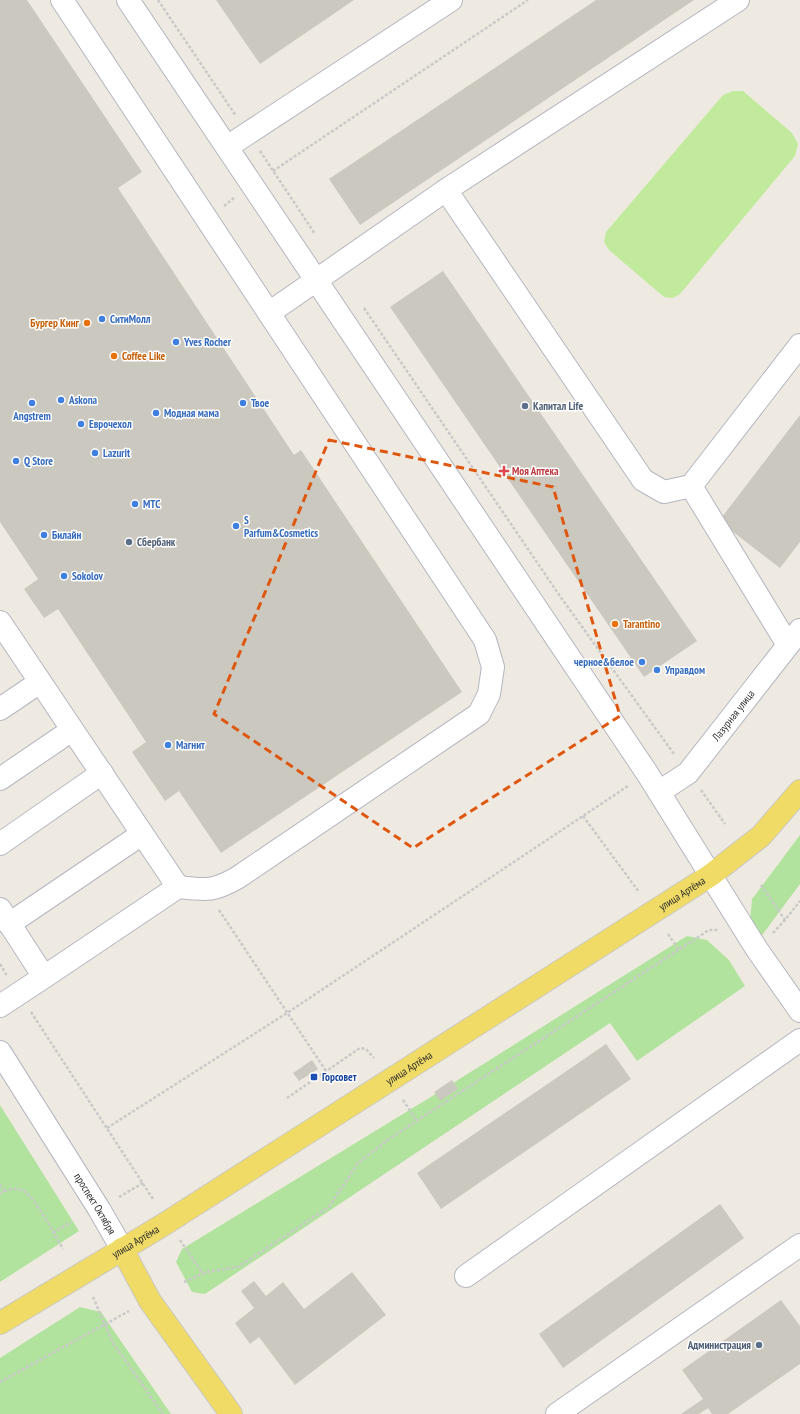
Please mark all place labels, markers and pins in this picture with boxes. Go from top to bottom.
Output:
place label: СитиМолл [110,312,151,326]
marker: СитиМолл [97,314,107,324]
place label: Бургер Кинг [30,316,80,330]
marker: Бургер Кинг [82,318,92,328]
place label: Yves Rocher [183,335,232,349]
marker: Yves Rocher [171,337,181,347]
place label: Coffee Like [122,349,166,363]
marker: Coffee Like [109,351,119,361]
place label: Askona [68,393,98,407]
marker: Askona [56,395,66,405]
place label: Твое [251,396,270,410]
marker: Angstrem [27,398,37,408]
marker: Твое [238,398,248,408]
place label: Капитал Life [533,399,583,413]
marker: Капитал Life [520,401,530,411]
place label: Модная мама [164,406,220,420]
marker: Модная мама [151,408,161,418]
place label: Angstrem [12,409,51,423]
place label: Еврочехол [89,417,132,431]
marker: Еврочехол [76,419,86,429]
place label: Lazurit [103,446,131,460]
marker: Lazurit [90,448,100,458]
place label: Q Store [24,454,53,468]
marker: Q Store [11,456,21,466]
place label: Моя Аптека [512,464,559,478]
marker: Моя Аптека [499,466,509,476]
place label: МТС [143,497,160,511]
marker: МТС [130,499,140,509]
place label: S Parfum&Cosmetics [244,513,318,540]
marker: S Parfum&Cosmetics [231,521,241,531]
place label: Билайн [52,528,81,542]
marker: Билайн [39,530,49,540]
place label: Сбербанк [137,535,176,549]
marker: Сбербанк [124,537,134,547]
place label: Sokolov [72,569,103,583]
marker: Sokolov [59,571,69,581]
place label: Tarantino [623,617,660,631]
marker: Tarantino [610,619,620,629]
place label: черное&белое [574,655,634,669]
marker: черное&белое [637,657,647,667]
place label: Управдом [664,663,705,677]
marker: Управдом [652,665,662,675]
place label: Магнит [176,738,205,752]
marker: Магнит [163,740,173,750]
place label: Горсовет [322,1070,357,1084]
marker: Горсовет [309,1072,319,1082]
place label: Администрация [687,1338,751,1352]
marker: Администрация [754,1340,764,1350]

